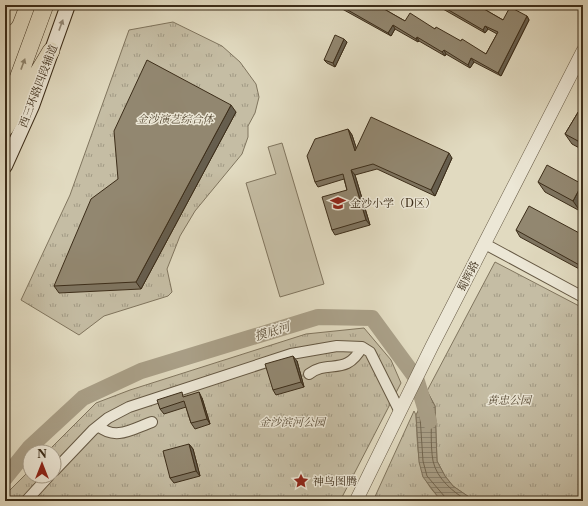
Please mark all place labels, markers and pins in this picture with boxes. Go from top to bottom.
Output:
school or university icon: 金沙小学（D区） [329,194,347,212]
place label: 金沙小学（D区） [350,196,436,210]
place icon: 神鸟图腾 [292,472,310,490]
place label: 神鸟图腾 [313,474,357,488]

